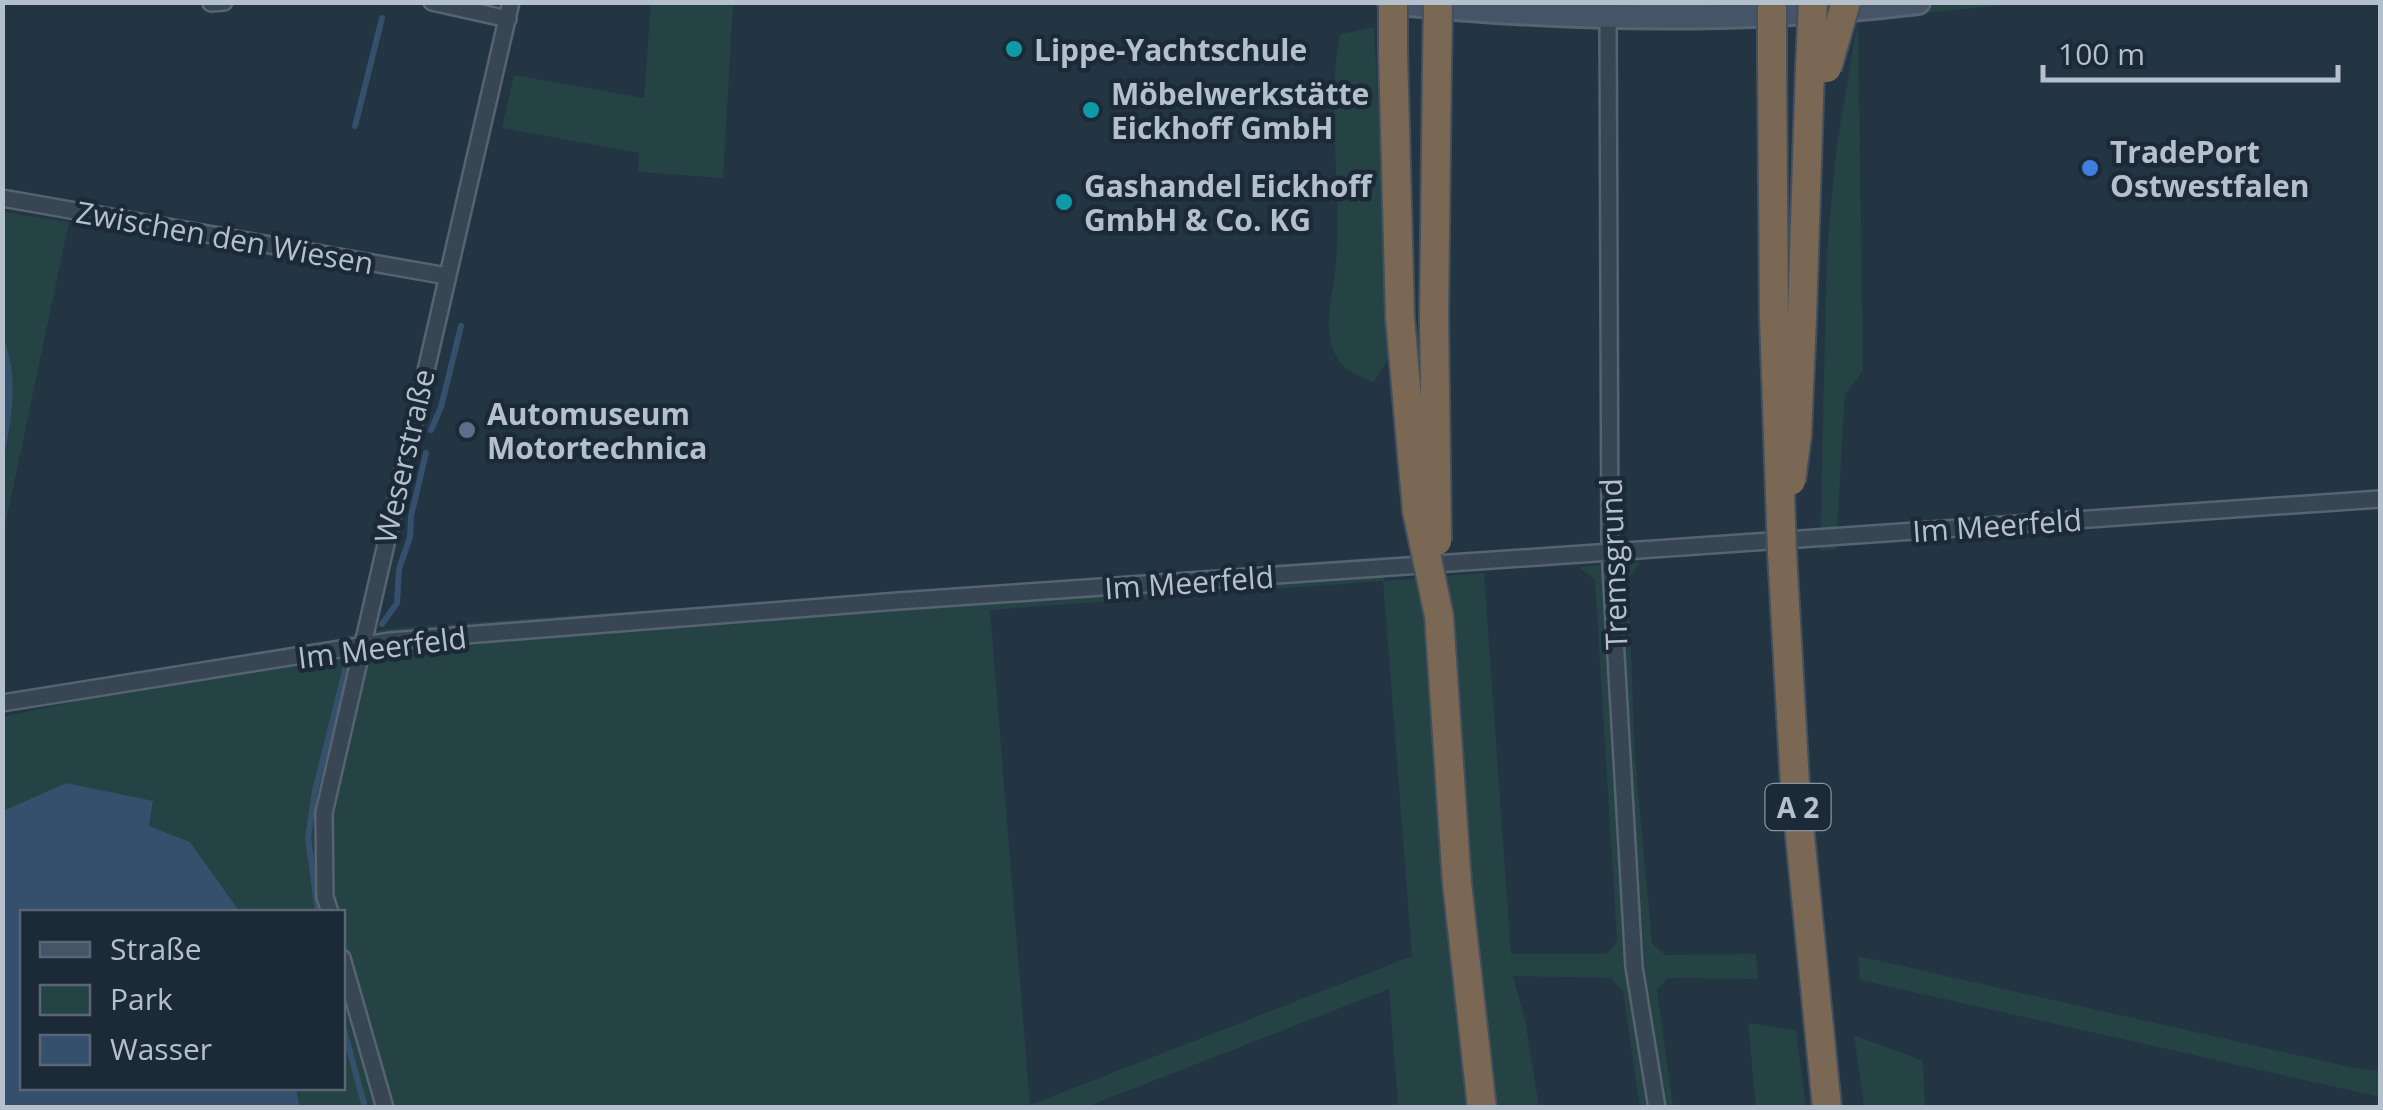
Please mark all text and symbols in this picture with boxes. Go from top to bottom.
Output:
scale bar [2043,20,2338,82]
place label: Lippe-Yachtschule [1034,29,1307,70]
text: 100 m [2058,33,2145,74]
marker: Lippe-Yachtschule [1003,38,1025,60]
place label: Möbelwerkstätte Eickhoff GmbH [1111,73,1369,148]
marker: Möbelwerkstätte Eickhoff GmbH [1080,99,1102,121]
place label: TradePort Ostwestfalen [2110,131,2309,206]
marker: TradePort Ostwestfalen [2079,157,2101,179]
place label: Gashandel Eickhoff GmbH & Co. KG [1084,165,1373,240]
street label: Zwischen den Wiesen [73,191,377,283]
marker: Gashandel Eickhoff GmbH & Co. KG [1053,191,1075,213]
street label: Weserstraße [364,365,444,547]
place label: Automuseum Motortechnica [487,393,707,468]
marker: Automuseum Motortechnica [456,419,478,441]
street label: Tremsgrund [1590,478,1636,650]
street label: Im Meerfeld [1911,499,2083,551]
street label: Im Meerfeld [1103,556,1275,608]
street label: Im Meerfeld [295,616,469,678]
road number: A 2 [1766,784,1830,830]
legend [20,910,345,1090]
text: Straße [110,928,202,969]
text: Park [110,978,173,1019]
text: Wasser [110,1028,212,1069]

